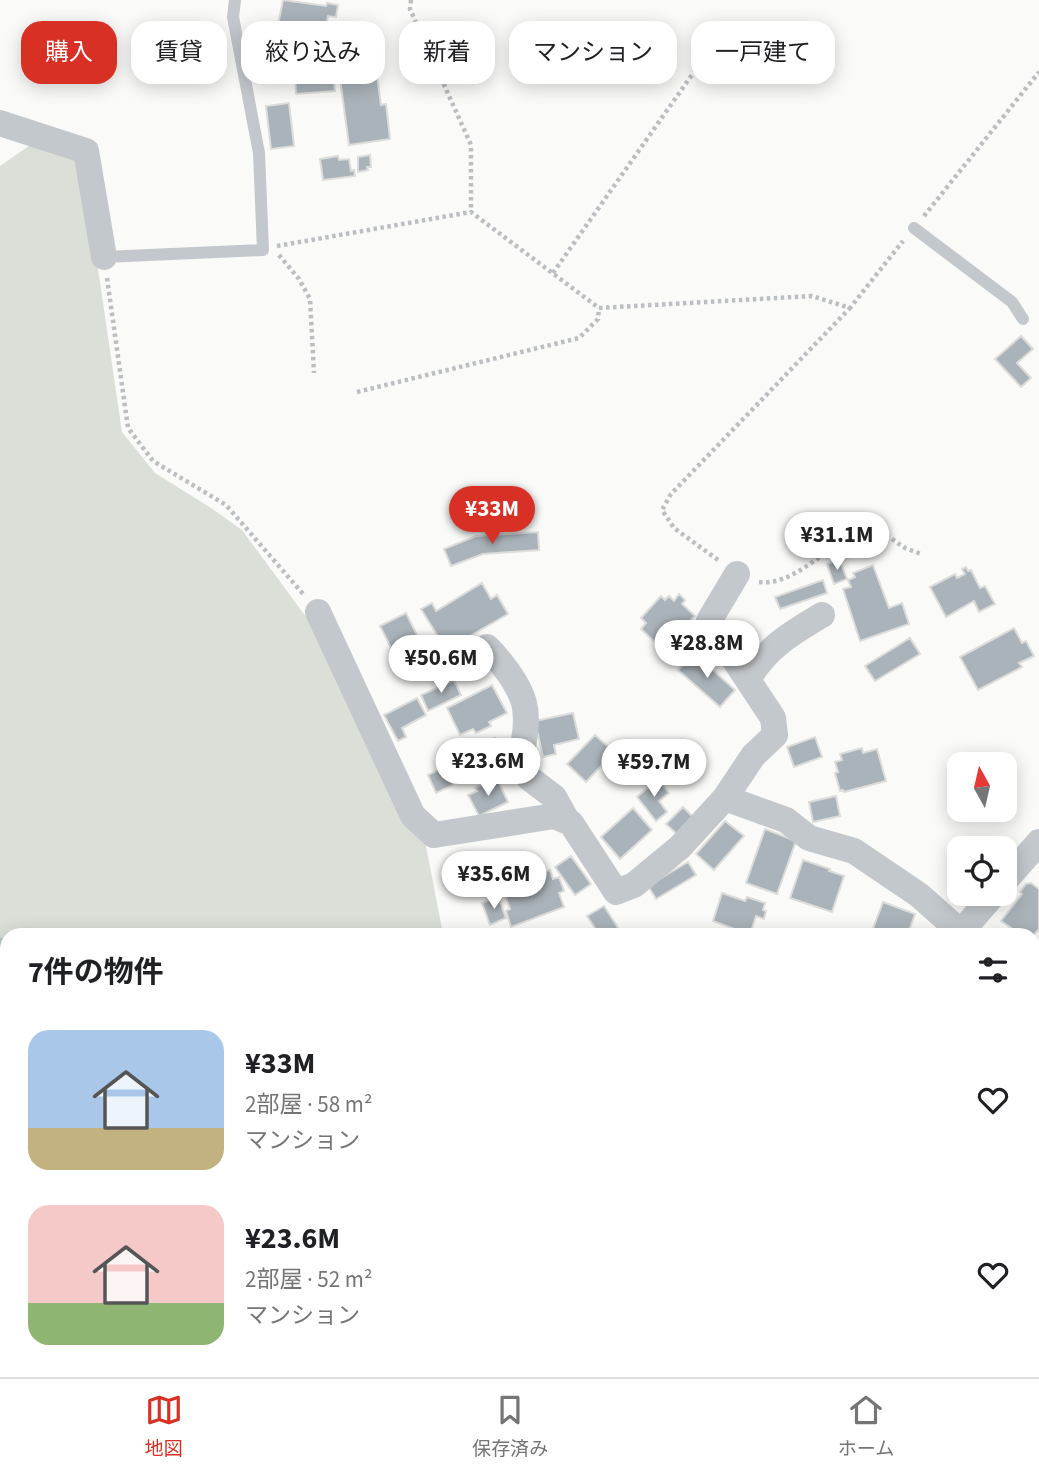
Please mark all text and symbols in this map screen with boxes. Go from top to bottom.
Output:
chip: 購入 [21,21,117,84]
chip: 賃貸 [131,21,227,84]
chip: 絞り込み [241,21,385,84]
chip: 新着 [399,21,495,84]
chip: マンション [509,21,677,84]
chip: 一戸建て [691,21,835,84]
pin: ¥33M [451,486,533,546]
text: ¥33M [465,492,519,525]
pin: ¥31.1M [780,512,894,572]
text: ¥31.1M [800,518,874,551]
pin: ¥28.8M [650,620,764,680]
text: ¥28.8M [670,626,744,659]
pin: ¥50.6M [384,636,498,695]
text: ¥50.6M [404,641,478,674]
pin: ¥23.6M [431,738,545,798]
pin: ¥59.7M [597,740,711,799]
text: ¥23.6M [451,744,525,777]
text: ¥59.7M [617,745,691,778]
north arrow [947,752,1017,822]
map controls [947,752,1017,906]
button: locate [947,836,1017,906]
pin: ¥35.6M [437,852,551,911]
text: ¥35.6M [457,857,531,890]
text: 7件の物件 [28,951,164,994]
icon: filters [974,951,1012,989]
text: ¥33M [245,1042,315,1085]
icon: home [84,1058,168,1142]
icon: heart [974,1081,1012,1119]
text: 2部屋 · 58 m² [245,1088,372,1121]
text: マンション [245,1124,360,1157]
text: ¥23.6M [245,1217,340,1260]
icon: home [84,1233,168,1317]
icon: heart [974,1256,1012,1294]
text: 2部屋 · 52 m² [245,1263,372,1296]
text: マンション [245,1299,360,1332]
tab: 地図 [145,1391,183,1463]
tab: 保存済み [472,1391,548,1463]
tab: ホーム [838,1391,894,1463]

